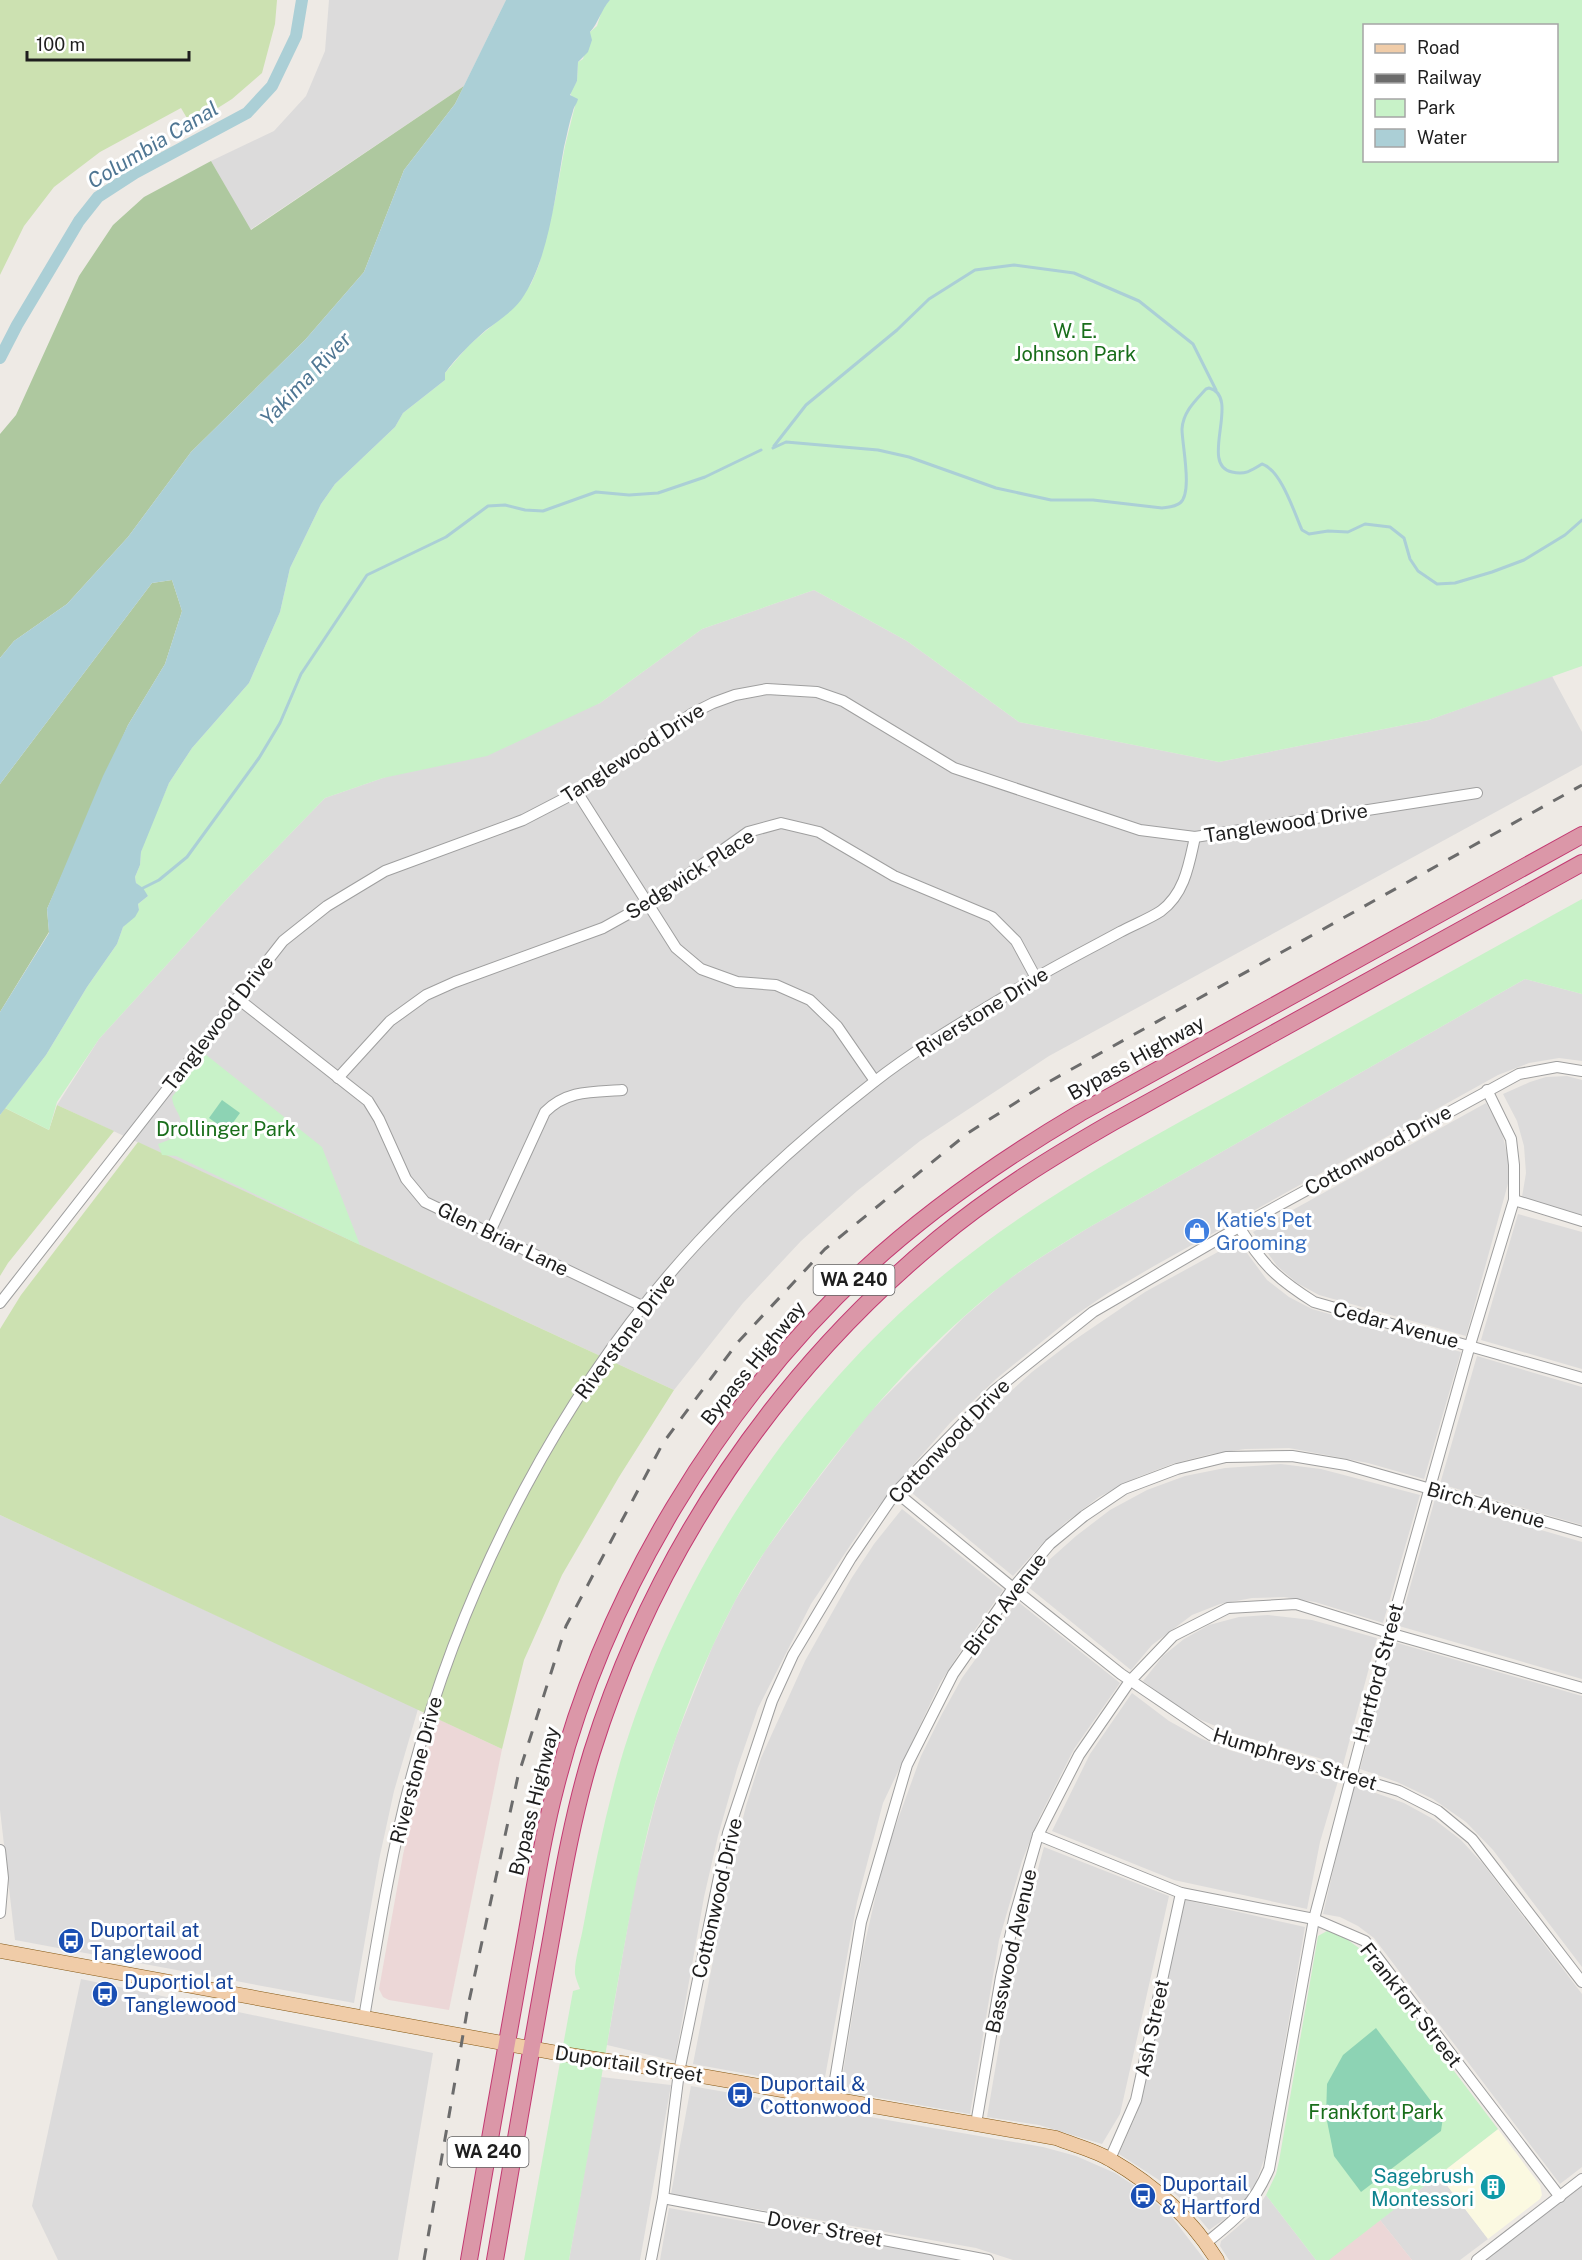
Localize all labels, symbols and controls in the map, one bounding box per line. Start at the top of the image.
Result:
scale bar [27,24,189,62]
legend [1363,24,1558,162]
text: 100 m [36,34,85,55]
text: Road [1417,37,1460,58]
text: Railway [1417,67,1482,88]
water label: Columbia Canal [83,96,223,193]
text: Park [1417,97,1455,118]
text: Water [1417,127,1467,148]
park label: W. E. Johnson Park [1014,319,1136,366]
water label: Yakima River [255,326,357,431]
street label: Tanglewood Drive [557,698,709,808]
street label: Tanglewood Drive [1203,798,1369,848]
street label: Sedgwick Place [621,824,759,924]
street label: Tanglewood Drive [158,951,278,1095]
street label: Riverstone Drive [911,962,1053,1062]
street label: Bypass Highway [1064,1010,1209,1105]
street label: Cottonwood Drive [1300,1100,1456,1200]
park label: Drollinger Park [156,1117,296,1141]
street label: Glen Briar Lane [433,1197,573,1281]
place label: Katie's Pet Grooming [1216,1208,1312,1255]
shop icon: Katie's Pet Grooming [1182,1216,1212,1246]
road number: WA 240 [814,1265,894,1295]
street label: Riverstone Drive [570,1268,680,1404]
street label: Bypass Highway [696,1296,810,1430]
street label: Cedar Avenue [1330,1297,1462,1353]
street label: Cottonwood Drive [883,1374,1015,1508]
street label: Birch Avenue [1424,1477,1548,1533]
street label: Birch Avenue [959,1548,1051,1660]
street label: Hartford Street [1348,1601,1408,1745]
street label: Riverstone Drive [385,1694,447,1846]
street label: Humphreys Street [1210,1723,1380,1795]
street label: Bypass Highway [504,1724,564,1878]
street label: Cottonwood Drive [687,1815,747,1981]
street label: Basswood Avenue [980,1866,1042,2036]
place label: Duportail at Tanglewood [90,1918,202,1965]
bus stop icon: Duportail at Tanglewood [56,1926,86,1956]
street label: Frankfort Street [1355,1938,1467,2072]
place label: Duportiol at Tanglewood [124,1970,236,2017]
street label: Ash Street [1130,1977,1174,2079]
bus stop icon: Duportiol at Tanglewood [90,1979,120,2009]
street label: Duportail Street [553,2040,705,2088]
place label: Duportail & Cottonwood [760,2072,871,2119]
bus stop icon: Duportail & Cottonwood [725,2080,755,2110]
park label: Frankfort Park [1308,2100,1444,2124]
road number: WA 240 [448,2137,528,2167]
place label: Sagebrush Montessori [1371,2164,1474,2211]
place label: Duportail & Hartford [1162,2172,1261,2219]
building icon: Sagebrush Montessori [1478,2172,1508,2202]
bus stop icon: Duportail & Hartford [1128,2181,1158,2211]
street label: Dover Street [765,2206,885,2252]

